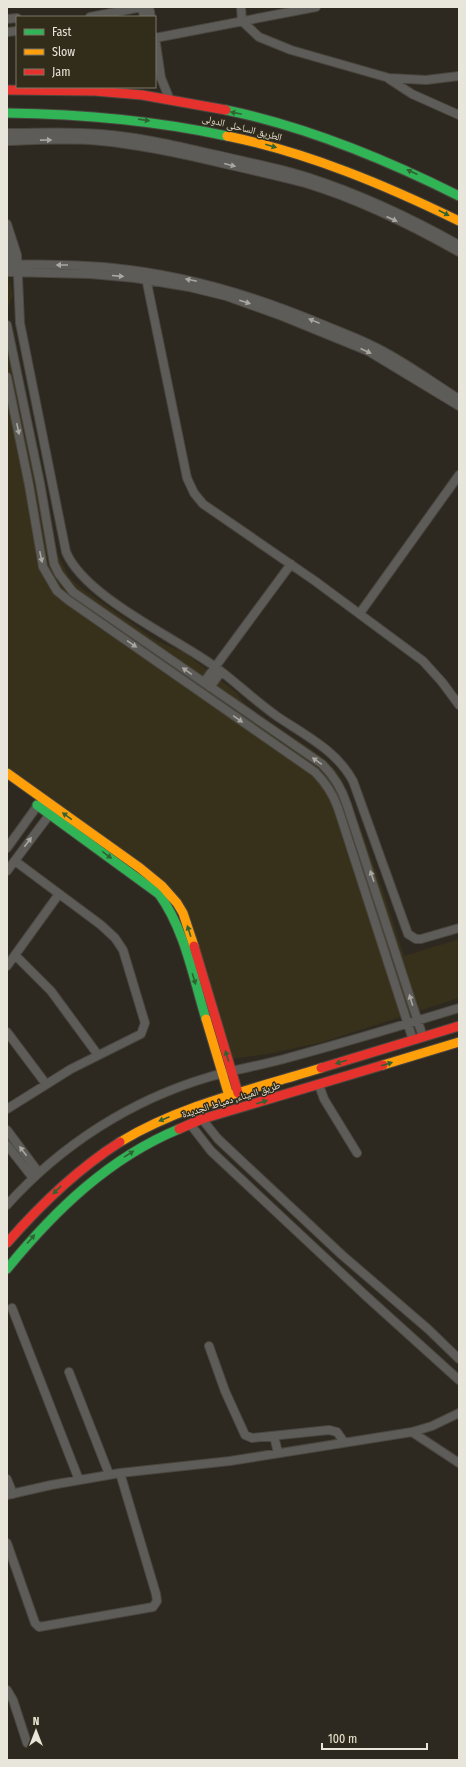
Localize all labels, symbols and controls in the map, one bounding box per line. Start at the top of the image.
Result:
legend [16,16,156,88]
text: Fast [52,25,71,39]
text: Slow [52,45,75,59]
text: Jam [52,65,70,79]
one-way arrow [230,110,242,116]
street label: الطريق الساحلى الدولى [201,112,283,144]
one-way arrow [138,117,150,123]
one-way arrow [40,137,53,143]
one-way arrow [265,143,277,149]
one-way arrow [223,162,236,168]
one-way arrow [406,169,417,175]
one-way arrow [438,210,450,216]
one-way arrow [387,216,398,222]
one-way arrow [55,262,68,268]
one-way arrow [112,273,124,279]
one-way arrow [185,277,197,283]
one-way arrow [240,300,252,306]
one-way arrow [308,318,320,324]
one-way arrow [360,347,372,354]
one-way arrow [15,423,21,435]
one-way arrow [38,551,44,563]
one-way arrow [126,640,137,648]
one-way arrow [182,667,192,675]
one-way arrow [233,715,244,723]
one-way arrow [311,757,322,765]
one-way arrow [62,812,72,820]
one-way arrow [24,837,33,848]
one-way arrow [101,851,112,859]
one-way arrow [368,869,374,881]
one-way arrow [186,925,192,937]
one-way arrow [191,973,197,985]
one-way arrow [408,994,414,1006]
one-way arrow [224,1049,230,1061]
one-way arrow [335,1059,347,1065]
one-way arrow [381,1061,393,1067]
street label: طريق الميناء, دمياط الجديدة [180,1079,282,1121]
one-way arrow [257,1099,269,1105]
one-way arrow [159,1116,170,1122]
one-way arrow [19,1146,27,1157]
one-way arrow [124,1150,134,1158]
one-way arrow [52,1185,62,1195]
one-way arrow [27,1234,36,1244]
north arrow [16,1711,56,1751]
text: N [33,1715,39,1728]
scale bar [322,1725,427,1751]
text: 100 m [328,1732,357,1746]

